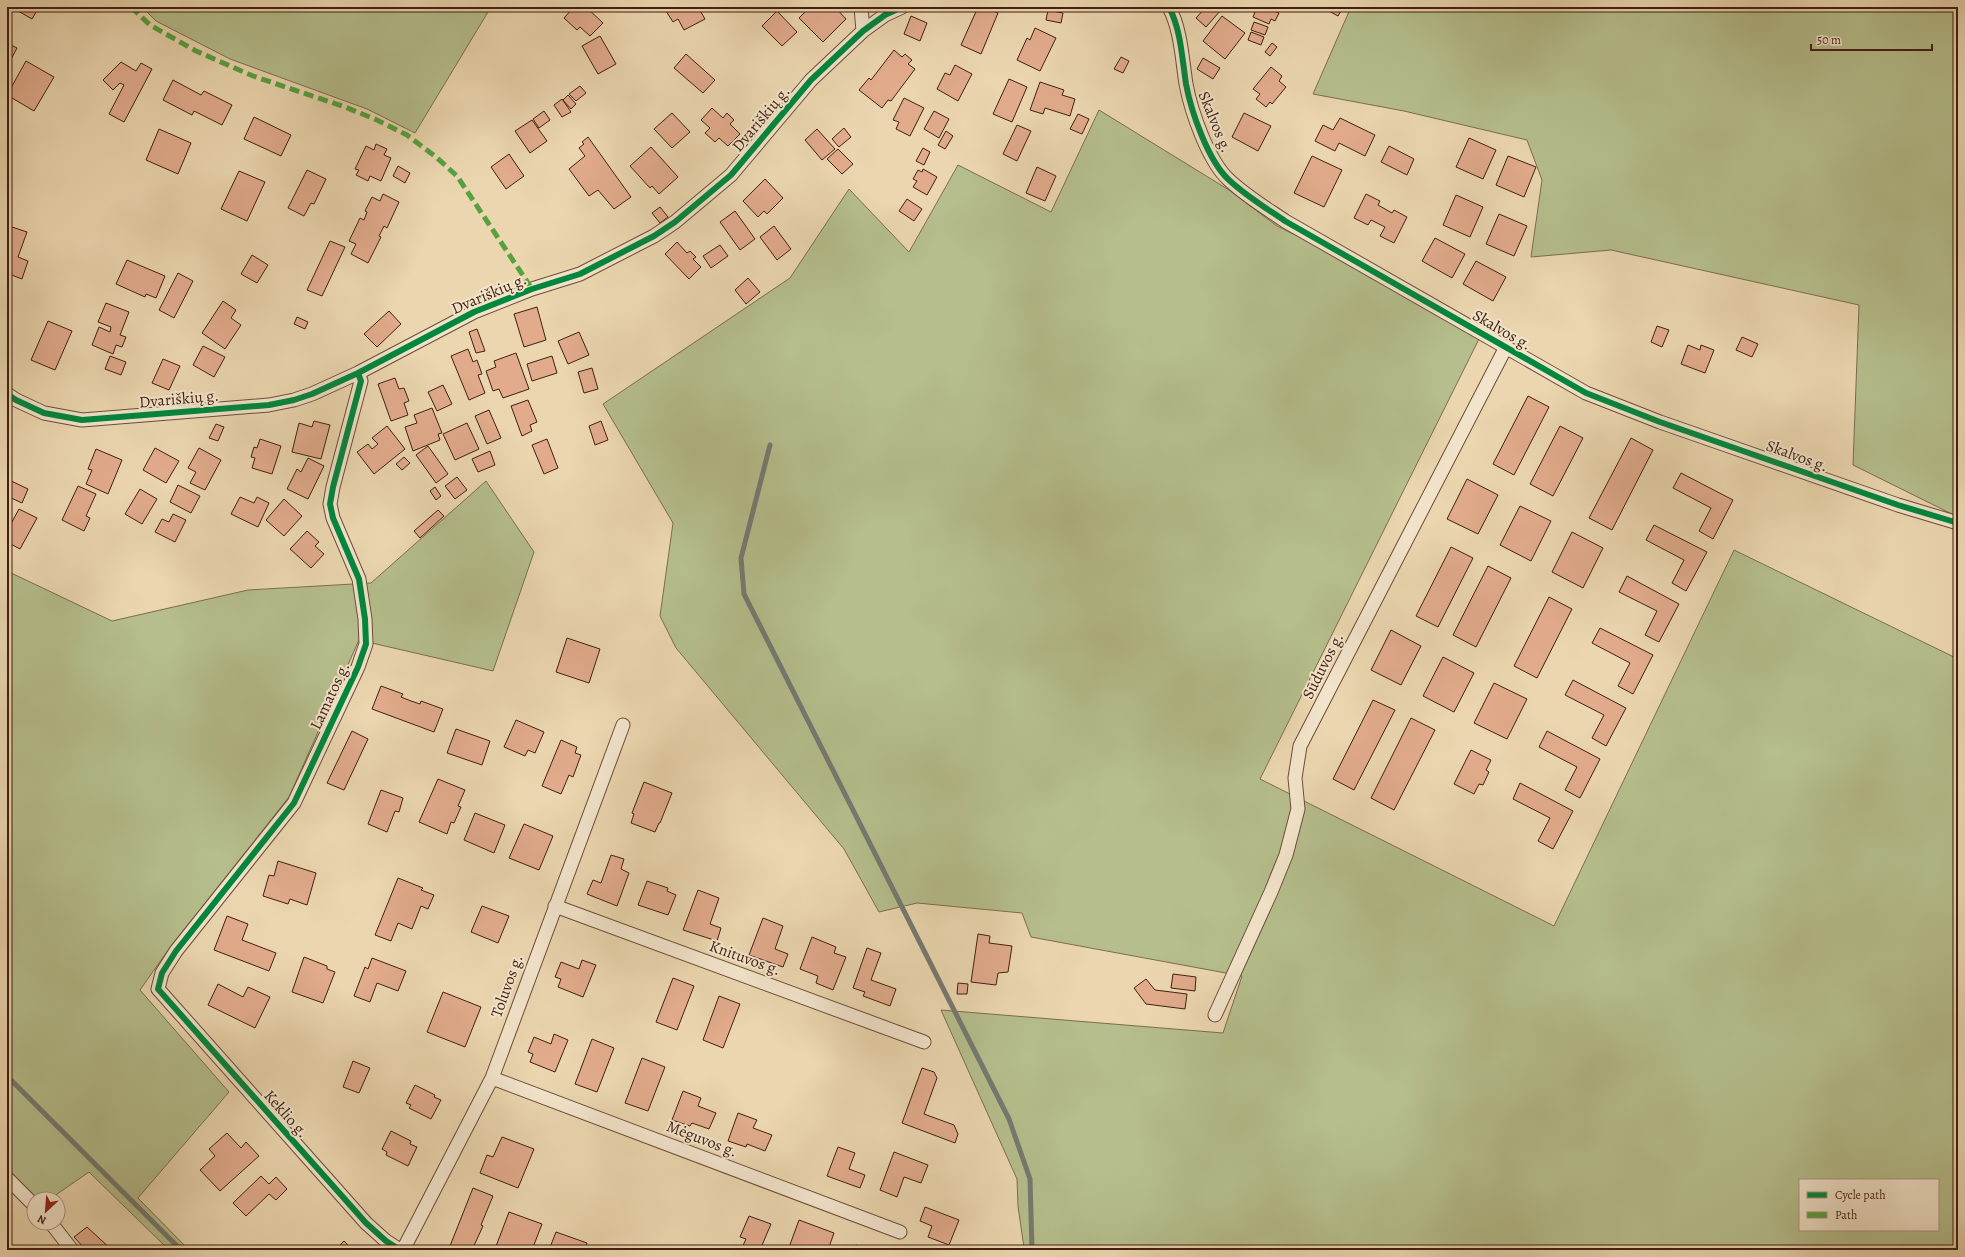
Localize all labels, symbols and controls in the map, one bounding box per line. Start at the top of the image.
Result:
scale bar [1811,26,1932,52]
text: 50 m [1817,32,1841,48]
street label: Dvariškių g. [727,81,795,157]
street label: Skalvos g. [1193,88,1237,156]
street label: Dvariškių g. [448,268,530,320]
street label: Skalvos g. [1469,304,1535,356]
street label: Dvariškių g. [138,385,220,413]
street label: Skalvos g. [1763,435,1831,477]
street label: Sūduvos g. [1297,629,1349,703]
street label: Lamatos g. [305,659,355,733]
street label: Knituvos g. [706,935,784,981]
street label: Toluvos g. [485,951,529,1021]
street label: Keklio g. [259,1085,313,1143]
street label: Mėguvos g. [663,1115,741,1163]
legend [1799,1179,1939,1231]
text: Cycle path [1835,1187,1886,1203]
north arrow [26,1191,66,1231]
text: Path [1835,1207,1858,1223]
text: N [35,1211,49,1228]

